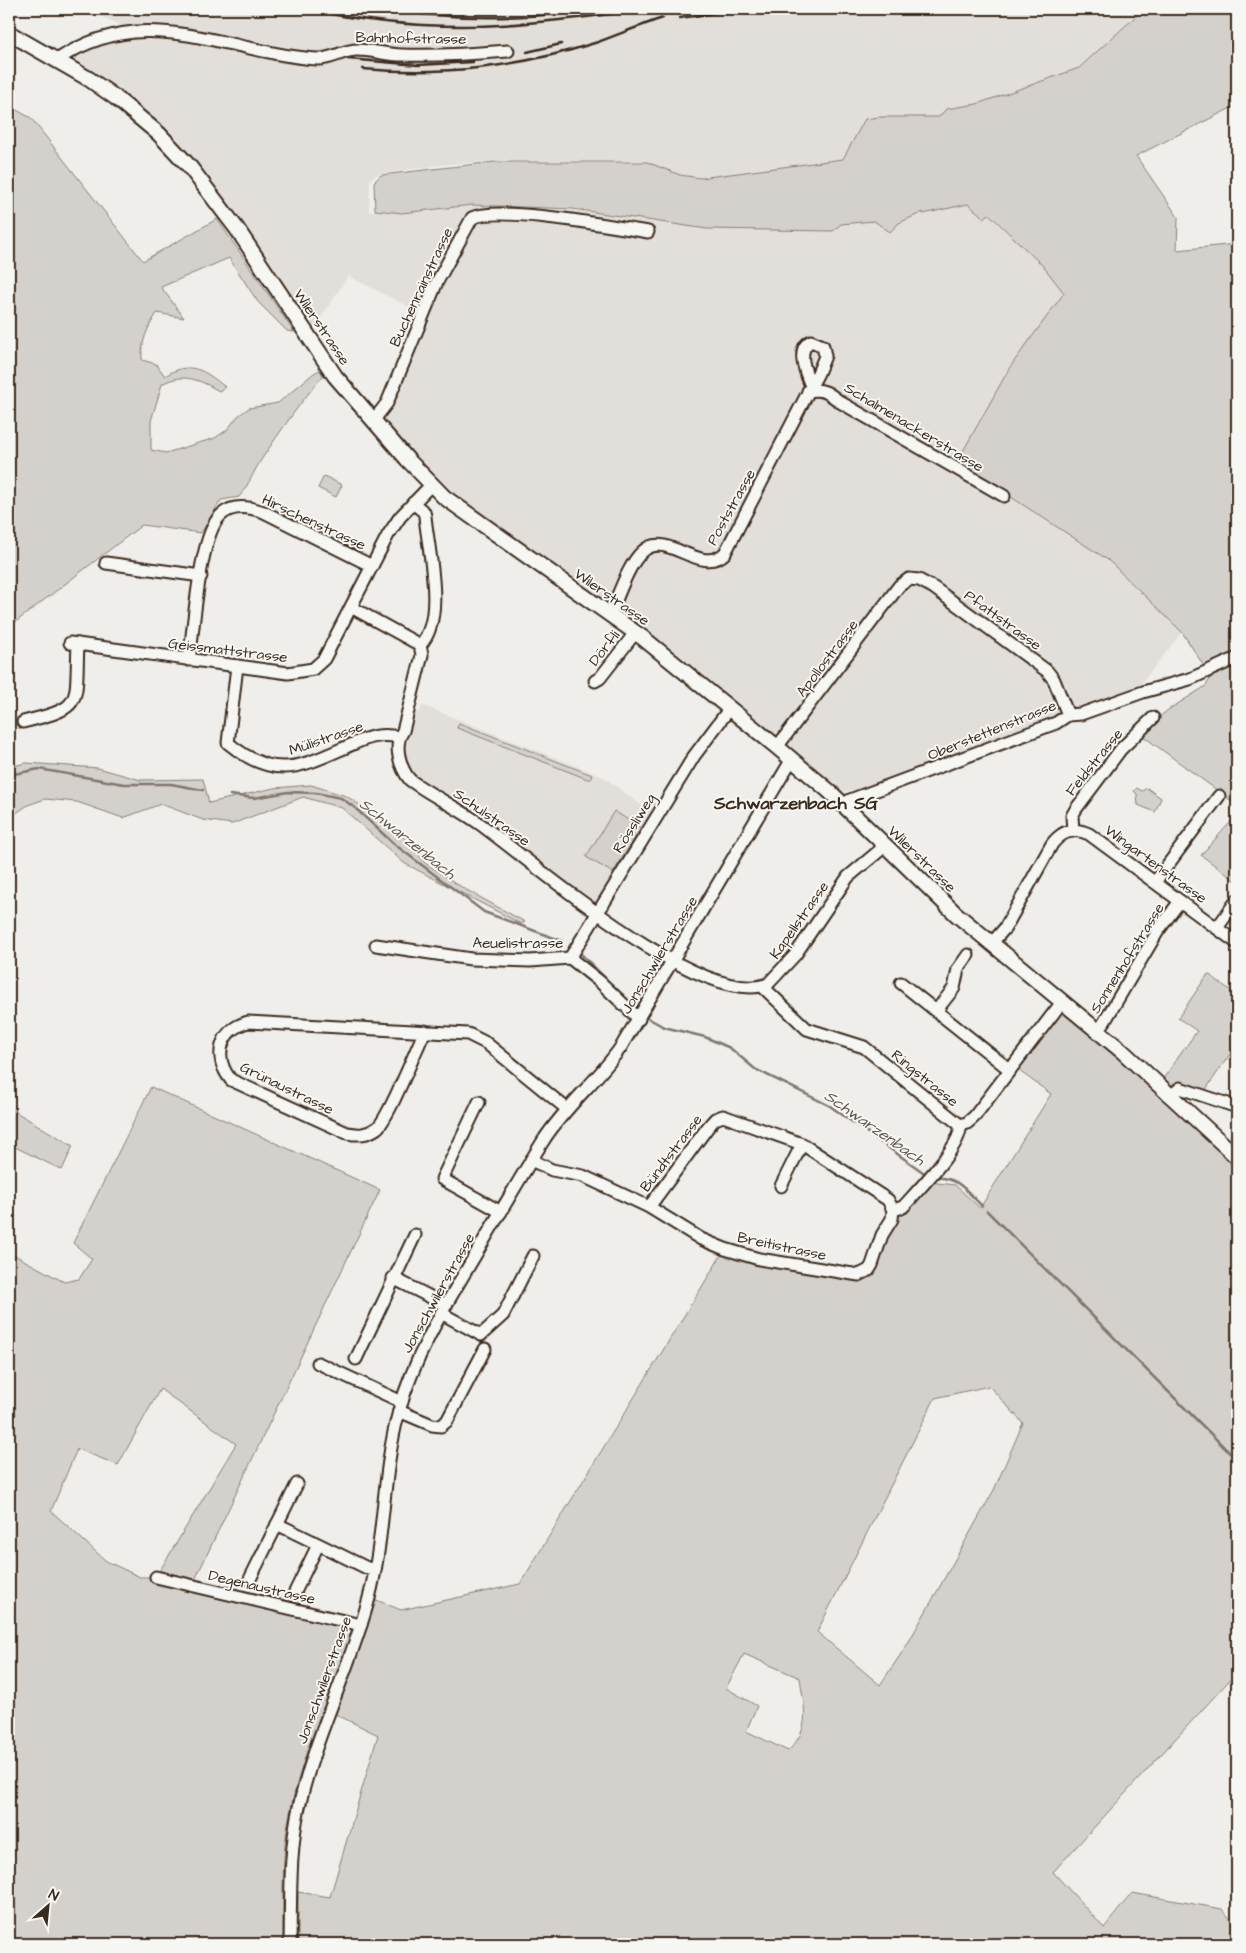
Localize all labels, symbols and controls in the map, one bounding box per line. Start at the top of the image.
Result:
street label: Bahnhofstrasse [355,27,467,50]
street label: Buchenrainstrasse [385,224,458,350]
street label: Wilerstrasse [288,285,355,370]
street label: Schalmenackerstrasse [840,377,987,477]
street label: Poststrasse [702,465,761,549]
street label: Hirschenstrasse [258,489,369,556]
street label: Wilerstrasse [570,564,654,631]
street label: Pfattstrasse [960,585,1046,656]
street label: Apollostrasse [791,615,864,701]
street label: Dörfli [584,626,625,671]
street label: Geissmattstrasse [167,633,289,668]
street label: Oberstettenstrasse [925,695,1060,766]
street label: Mülistrasse [286,716,366,761]
street label: Feldstrasse [1061,724,1128,800]
street label: Schulstrasse [449,783,534,852]
street label: Rössliweg [608,789,662,858]
district label: Schwarzenbach SG [713,791,879,816]
water label: Schwarzenbach [355,793,461,885]
street label: Wingartenstrasse [1100,820,1211,910]
street label: Wilerstrasse [883,821,961,897]
street label: Kapellstrasse [765,877,834,963]
street label: Jonschwilerstrasse [616,892,703,1018]
street label: Sonnenhofstrasse [1085,899,1170,1017]
street label: Aeuelistrasse [473,933,563,954]
street label: Ringstrasse [886,1045,963,1113]
street label: Grünaustrasse [236,1057,337,1120]
water label: Schwarzenbach [820,1085,930,1171]
street label: Bündtstrasse [635,1110,708,1196]
street label: Breitistrasse [736,1227,828,1266]
street label: Jonschwilerstrasse [397,1229,480,1357]
street label: Degenaustrasse [206,1565,317,1611]
street label: Jonschwilerstrasse [292,1614,357,1747]
north arrow [22,1880,72,1930]
text: N [45,1884,62,1906]

